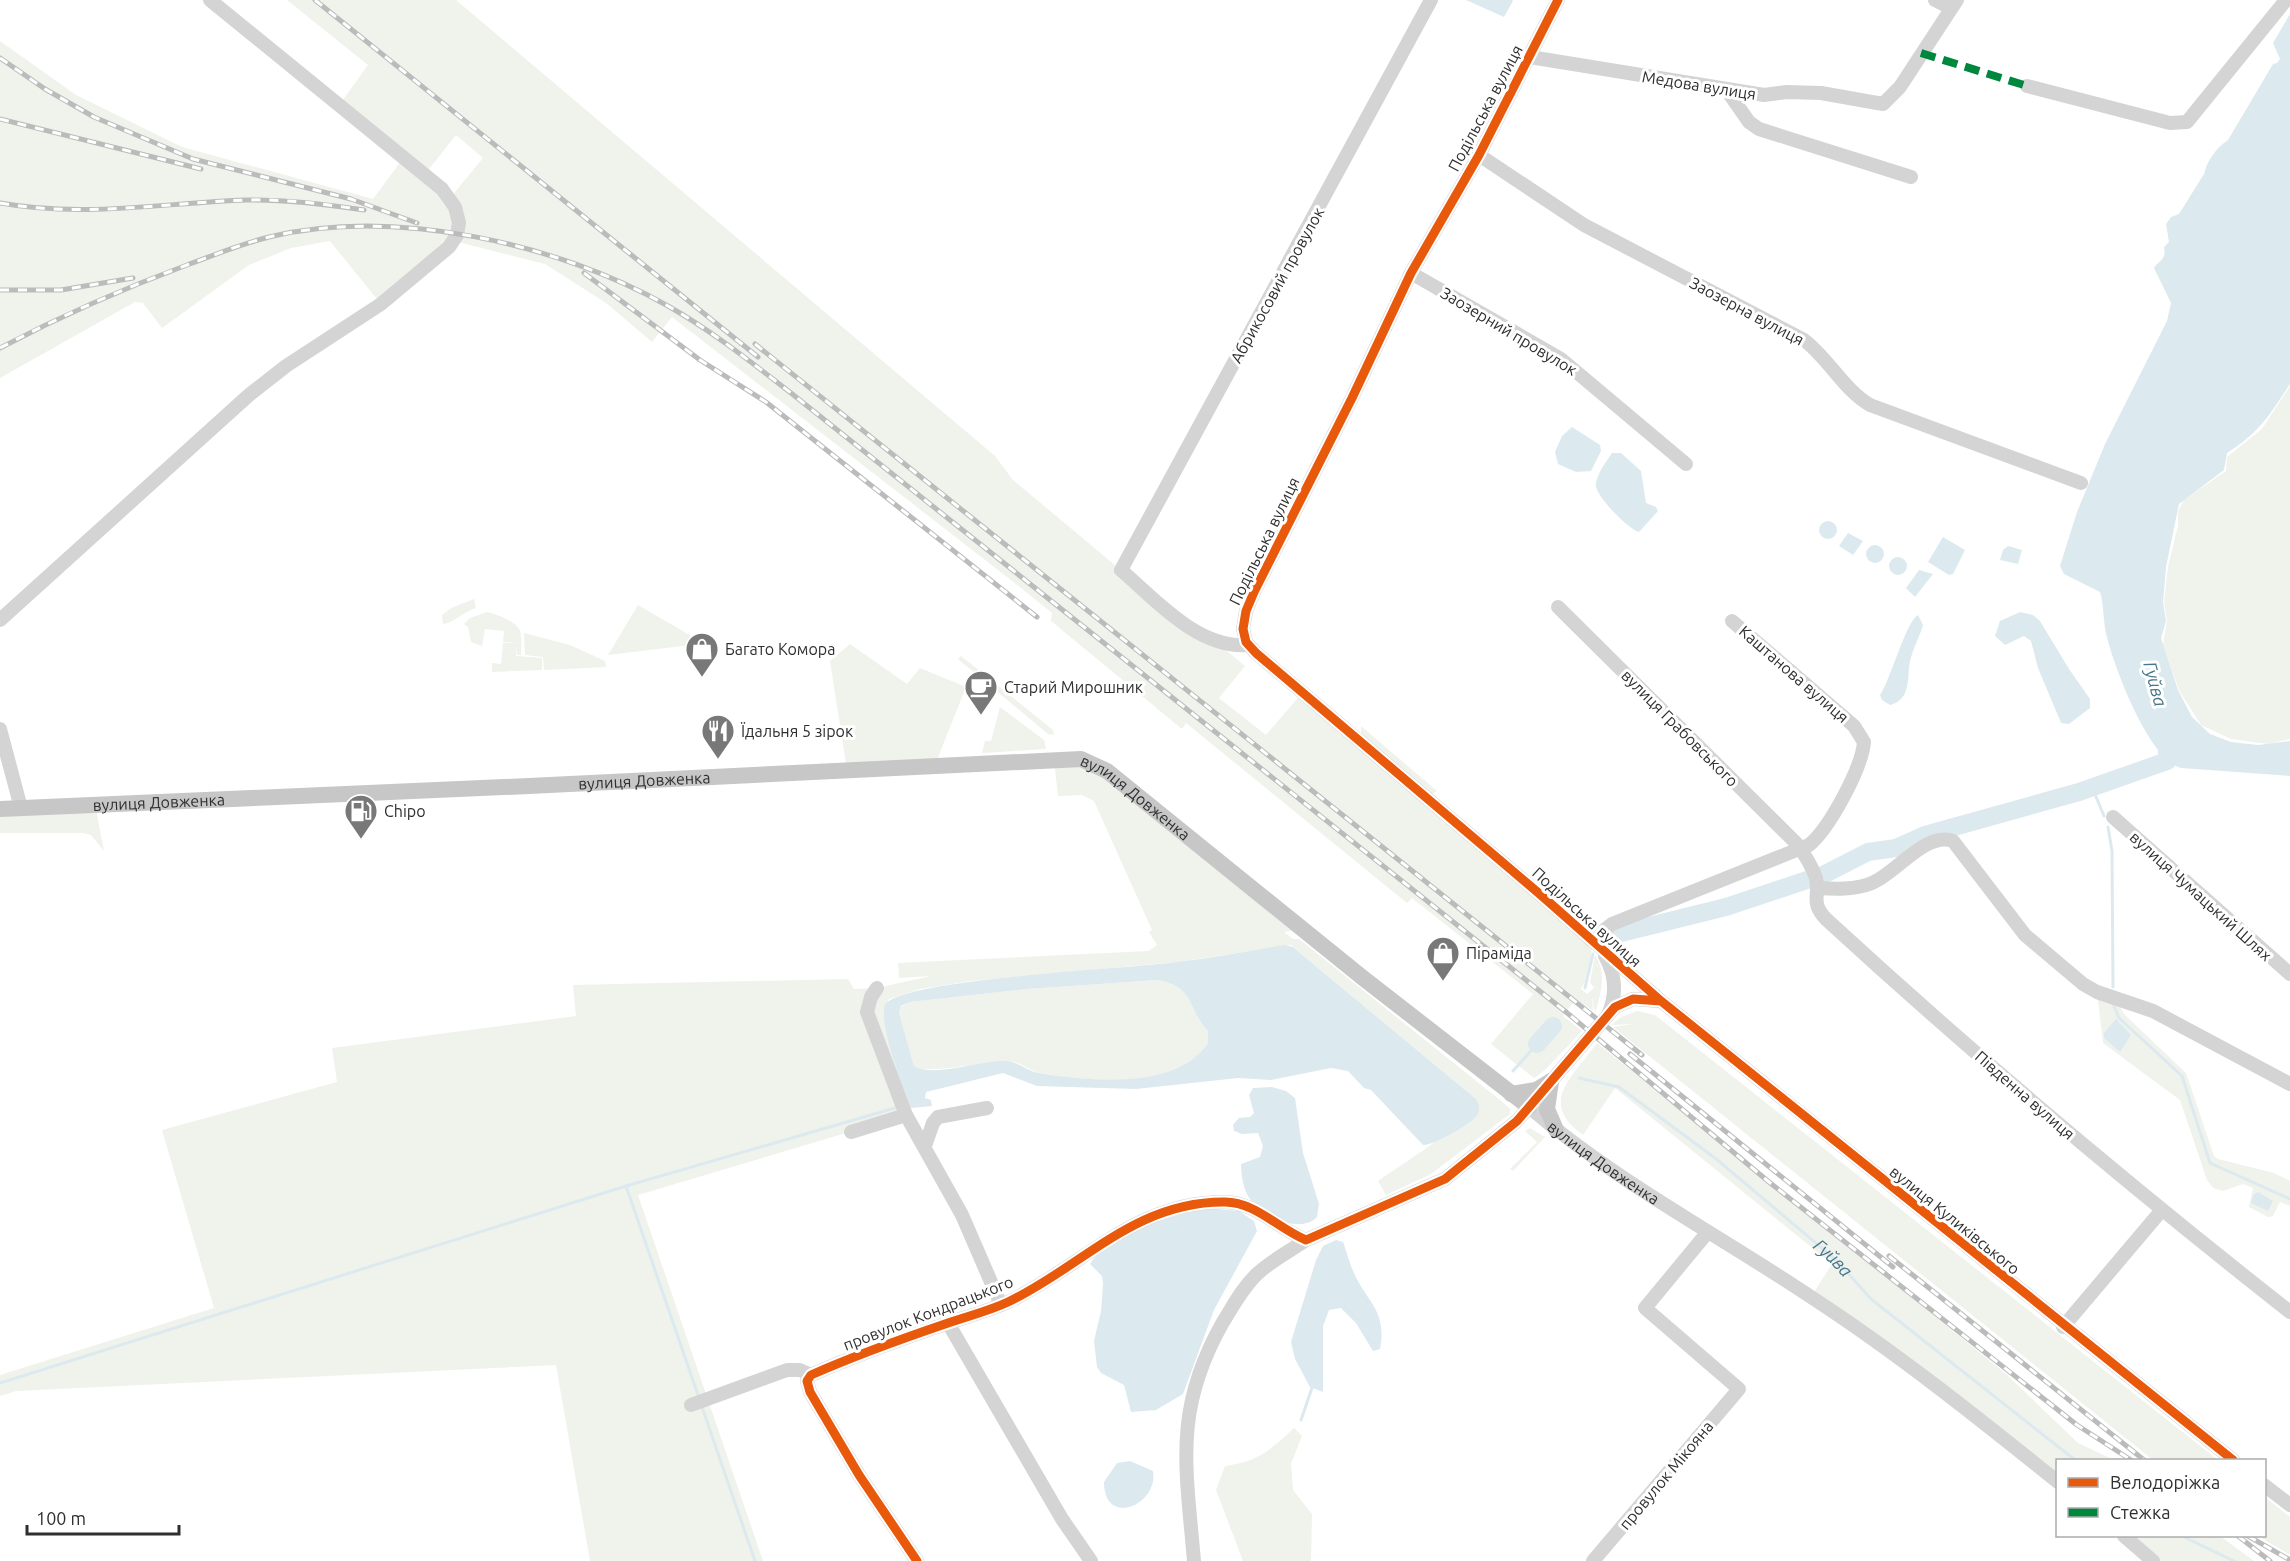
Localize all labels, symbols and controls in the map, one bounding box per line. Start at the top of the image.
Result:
street label: Подільська вулиця [1444,42,1526,174]
street label: Медова вулиця [1641,67,1757,103]
street label: Абрикосовий провулок [1227,204,1327,366]
street label: Заозерна вулиця [1687,273,1807,349]
street label: Заозерний провулок [1438,283,1580,379]
street label: Подільська вулиця [1225,474,1303,608]
street label: Каштанова вулиця [1736,622,1852,726]
shop icon: Багато Комора [684,631,720,678]
place label: Багато Комора [725,640,835,658]
water label: Гуйва [2140,659,2172,709]
street label: вулиця Грабовського [1618,666,1742,790]
cafe icon: Старий Мирошник [963,669,999,716]
place label: Старий Мирошник [1004,678,1143,696]
restaurant icon: Їдальня 5 зірок [700,713,736,760]
place label: Їдальня 5 зірок [740,722,853,740]
street label: вулиця Довженка [1078,751,1194,844]
street label: вулиця Довженка [578,768,711,793]
street label: вулиця Довженка [92,790,225,814]
fuel station icon: Chipo [343,793,379,840]
place label: Chipo [384,802,426,820]
street label: вулиця Чумацький Шлях [2127,828,2275,964]
street label: Подільська вулиця [1529,863,1645,971]
shop icon: Піраміда [1425,935,1461,982]
place label: Піраміда [1466,944,1532,962]
street label: Південна вулиця [1972,1047,2078,1143]
street label: вулиця Довженка [1544,1117,1663,1208]
street label: вулиця Куликівського [1886,1162,2024,1278]
water label: Гуйва [1810,1235,1857,1280]
street label: провулок Кондрацького [840,1272,1016,1354]
street label: провулок Мікояна [1615,1417,1717,1533]
legend [2056,1459,2266,1537]
text: Велодоріжка [2110,1472,2220,1492]
scale bar [27,1498,178,1536]
text: Стежка [2110,1502,2170,1522]
text: 100 m [36,1508,86,1528]

